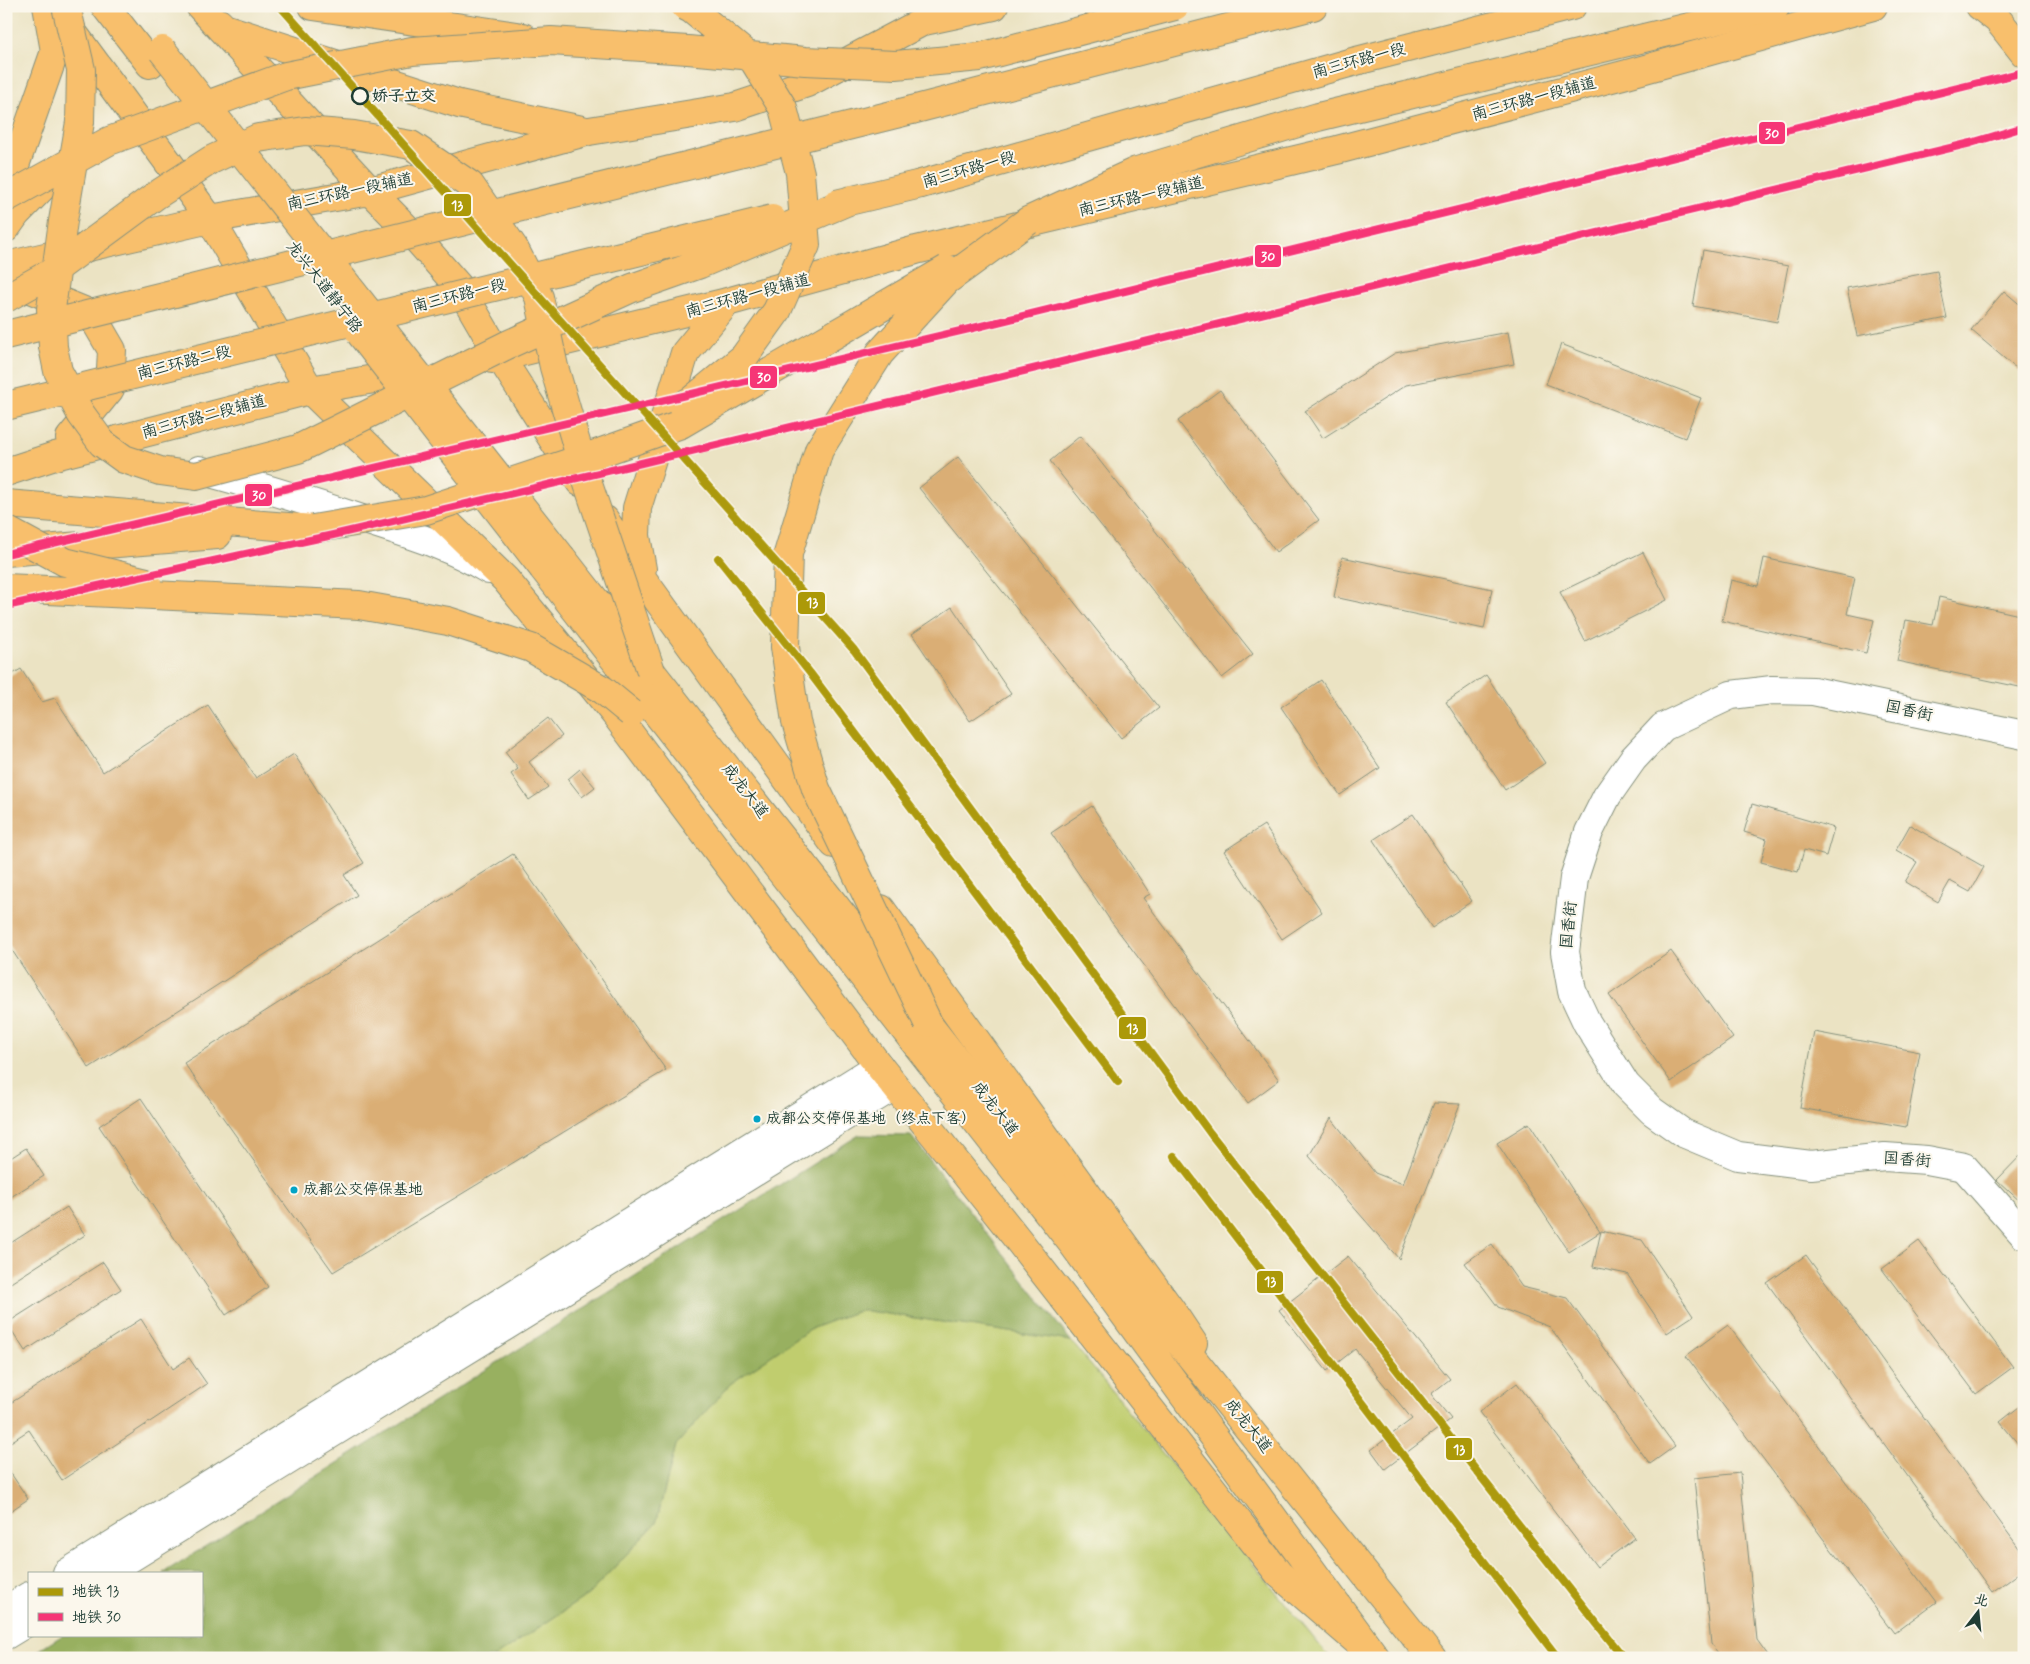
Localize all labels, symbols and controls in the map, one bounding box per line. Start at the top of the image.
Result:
street label: 南三环路一段 [1310,38,1408,84]
street label: 南三环路一段辅道 [1469,72,1599,126]
place label: 娇子立交 [372,86,436,107]
marker: 娇子立交 [351,87,369,105]
line badge: 30 [1758,121,1786,145]
text: 30 [1765,125,1779,143]
street label: 南三环路一段 [920,147,1018,193]
street label: 南三环路一段辅道 [285,168,415,216]
street label: 南三环路一段辅道 [1076,172,1206,222]
line badge: 13 [443,193,472,217]
text: 13 [451,197,463,215]
street label: 龙兴大道静宁路 [281,236,367,338]
line badge: 30 [1254,244,1282,268]
text: 30 [1261,248,1275,266]
street label: 南三环路一段辅道 [683,269,813,323]
street label: 南三环路一段 [410,274,508,318]
street label: 南三环路二段 [135,341,233,385]
line badge: 30 [749,365,778,389]
text: 30 [757,369,771,387]
street label: 南三环路二段辅道 [139,390,269,444]
line badge: 30 [244,483,273,507]
text: 30 [252,487,266,505]
line badge: 13 [797,591,826,615]
text: 13 [806,594,818,612]
street label: 国香街 [1883,696,1935,726]
street label: 成龙大道 [717,759,773,823]
street label: 国香街 [1556,900,1582,950]
line badge: 13 [1118,1016,1147,1040]
text: 13 [1126,1020,1138,1038]
street label: 成龙大道 [967,1077,1023,1141]
place label: 成都公交停保基地（终点下客） [766,1109,976,1129]
marker: 成都公交停保基地（终点下客） [752,1114,762,1124]
street label: 国香街 [1882,1148,1932,1172]
place label: 成都公交停保基地 [303,1180,423,1200]
marker: 成都公交停保基地 [289,1185,299,1195]
line badge: 13 [1256,1270,1284,1294]
text: 13 [1264,1273,1276,1291]
street label: 成龙大道 [1220,1395,1276,1457]
line badge: 13 [1445,1437,1473,1461]
text: 13 [1453,1441,1465,1459]
legend [28,1572,202,1636]
text: 地铁 13 [72,1582,119,1602]
north arrow [1952,1586,2002,1636]
text: 北 [1972,1590,1991,1611]
text: 地铁 30 [72,1608,121,1628]

